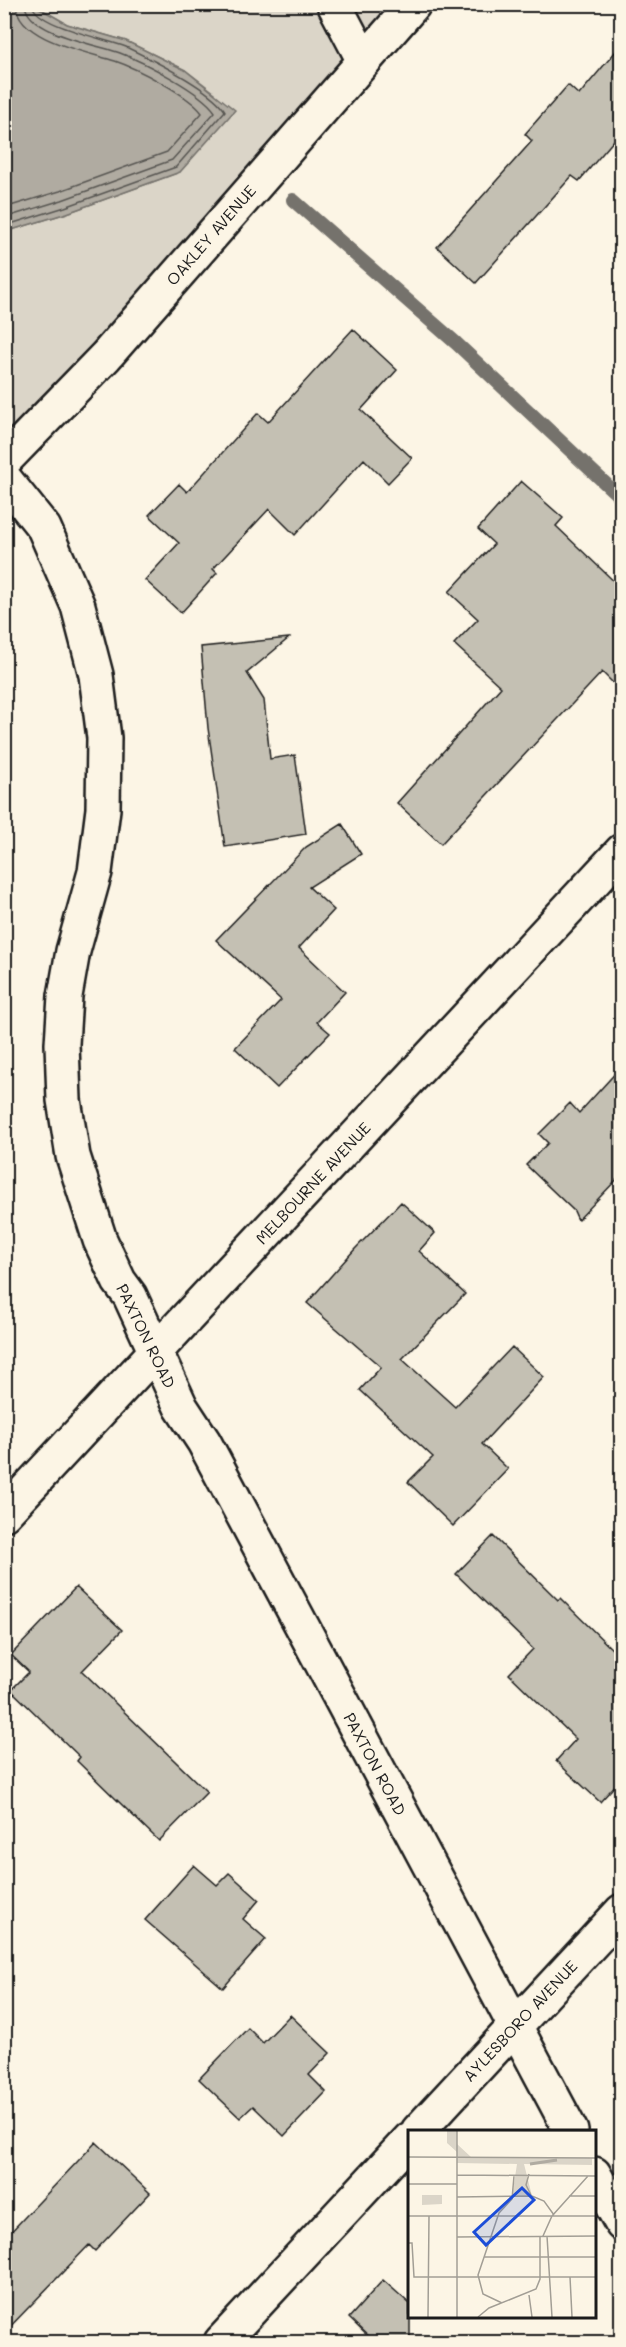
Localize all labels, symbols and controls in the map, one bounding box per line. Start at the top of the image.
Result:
street label: OAKLEY AVENUE [161,180,260,289]
street label: MELBOURNE AVENUE [250,1117,375,1248]
street label: PAXTON ROAD [112,1280,181,1391]
street label: PAXTON ROAD [339,1709,411,1819]
street label: AYLESBORO AVENUE [458,1956,581,2086]
inset map [408,2130,596,2317]

